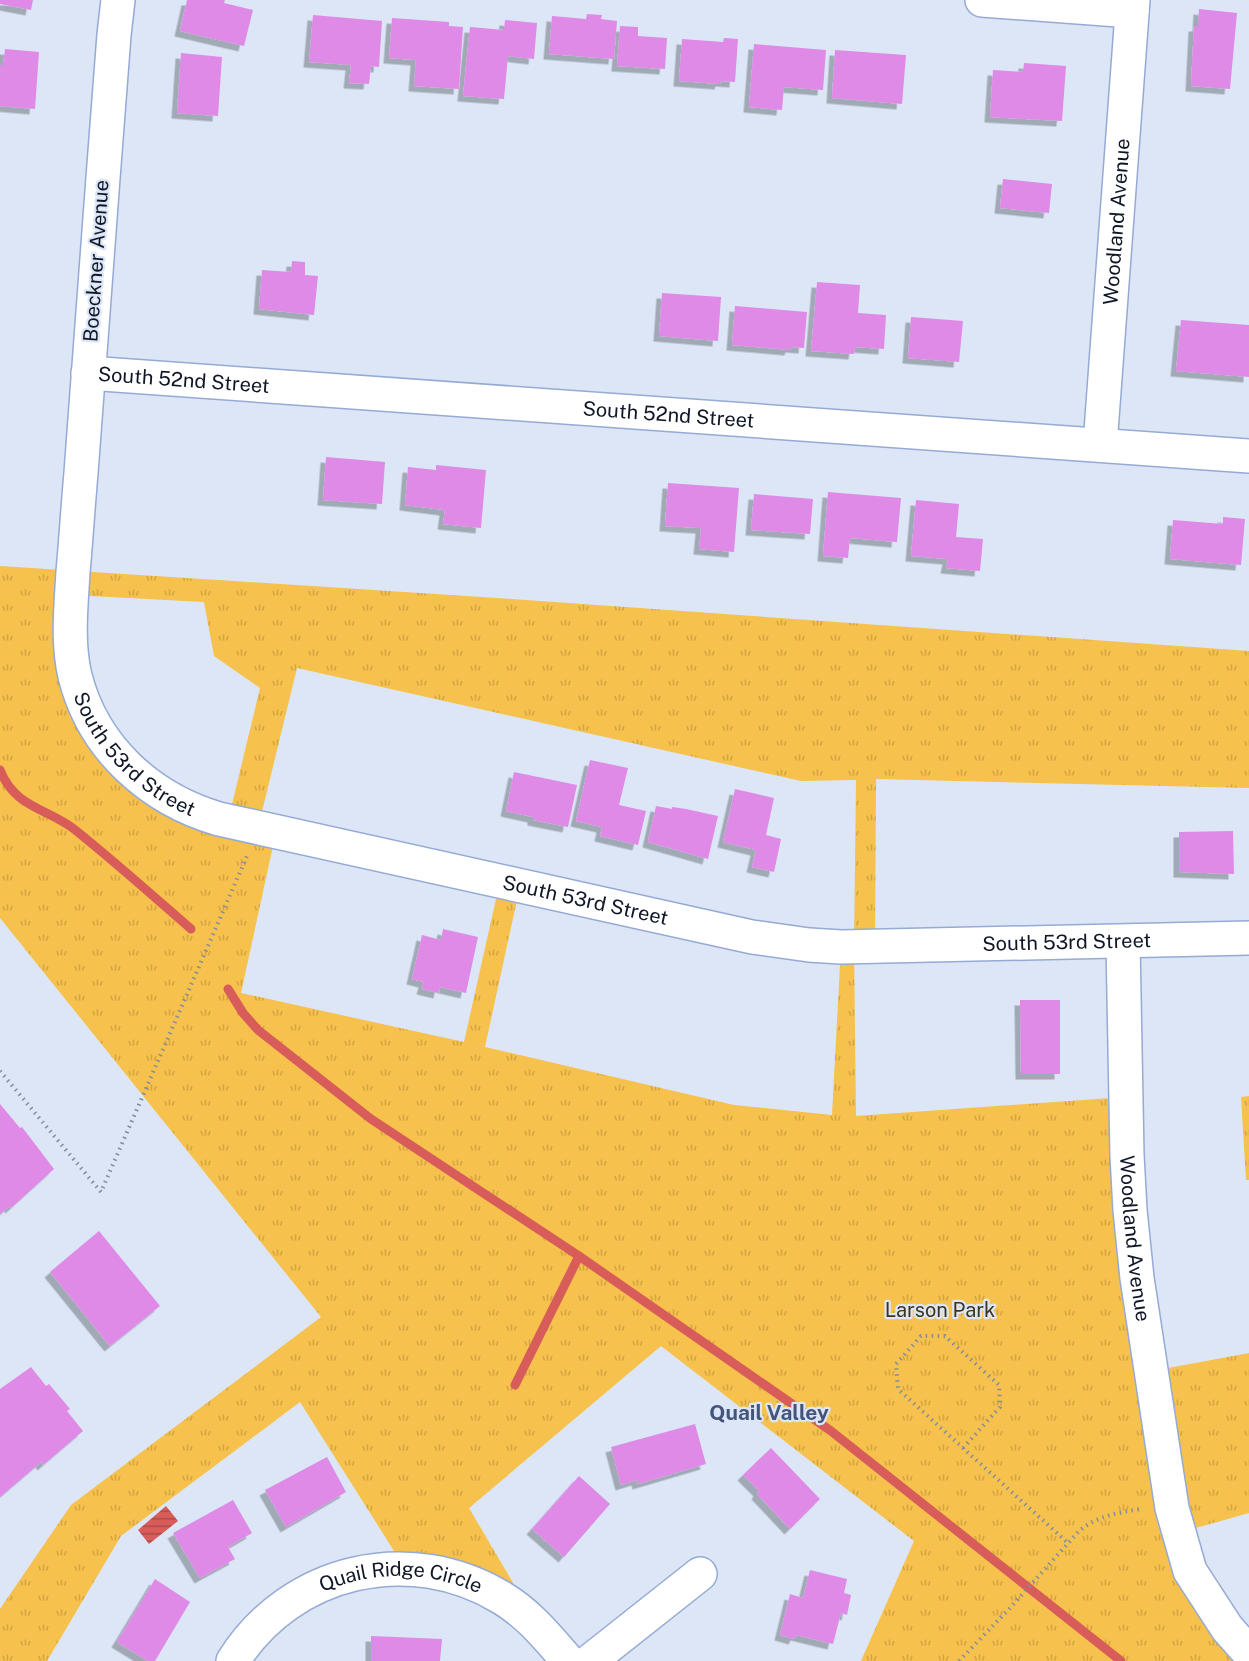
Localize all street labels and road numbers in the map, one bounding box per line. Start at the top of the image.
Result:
street label: Woodland Avenue [1098,137,1135,306]
street label: Boeckner Avenue [78,179,114,343]
street label: South 52nd Street [97,362,270,398]
street label: South 52nd Street [582,396,755,433]
street label: South 53rd Street [69,688,199,821]
street label: South 53rd Street [500,870,670,930]
street label: South 53rd Street [982,928,1151,956]
street label: Woodland Avenue [1115,1155,1155,1323]
street label: Quail Ridge Circle [316,1557,486,1598]

